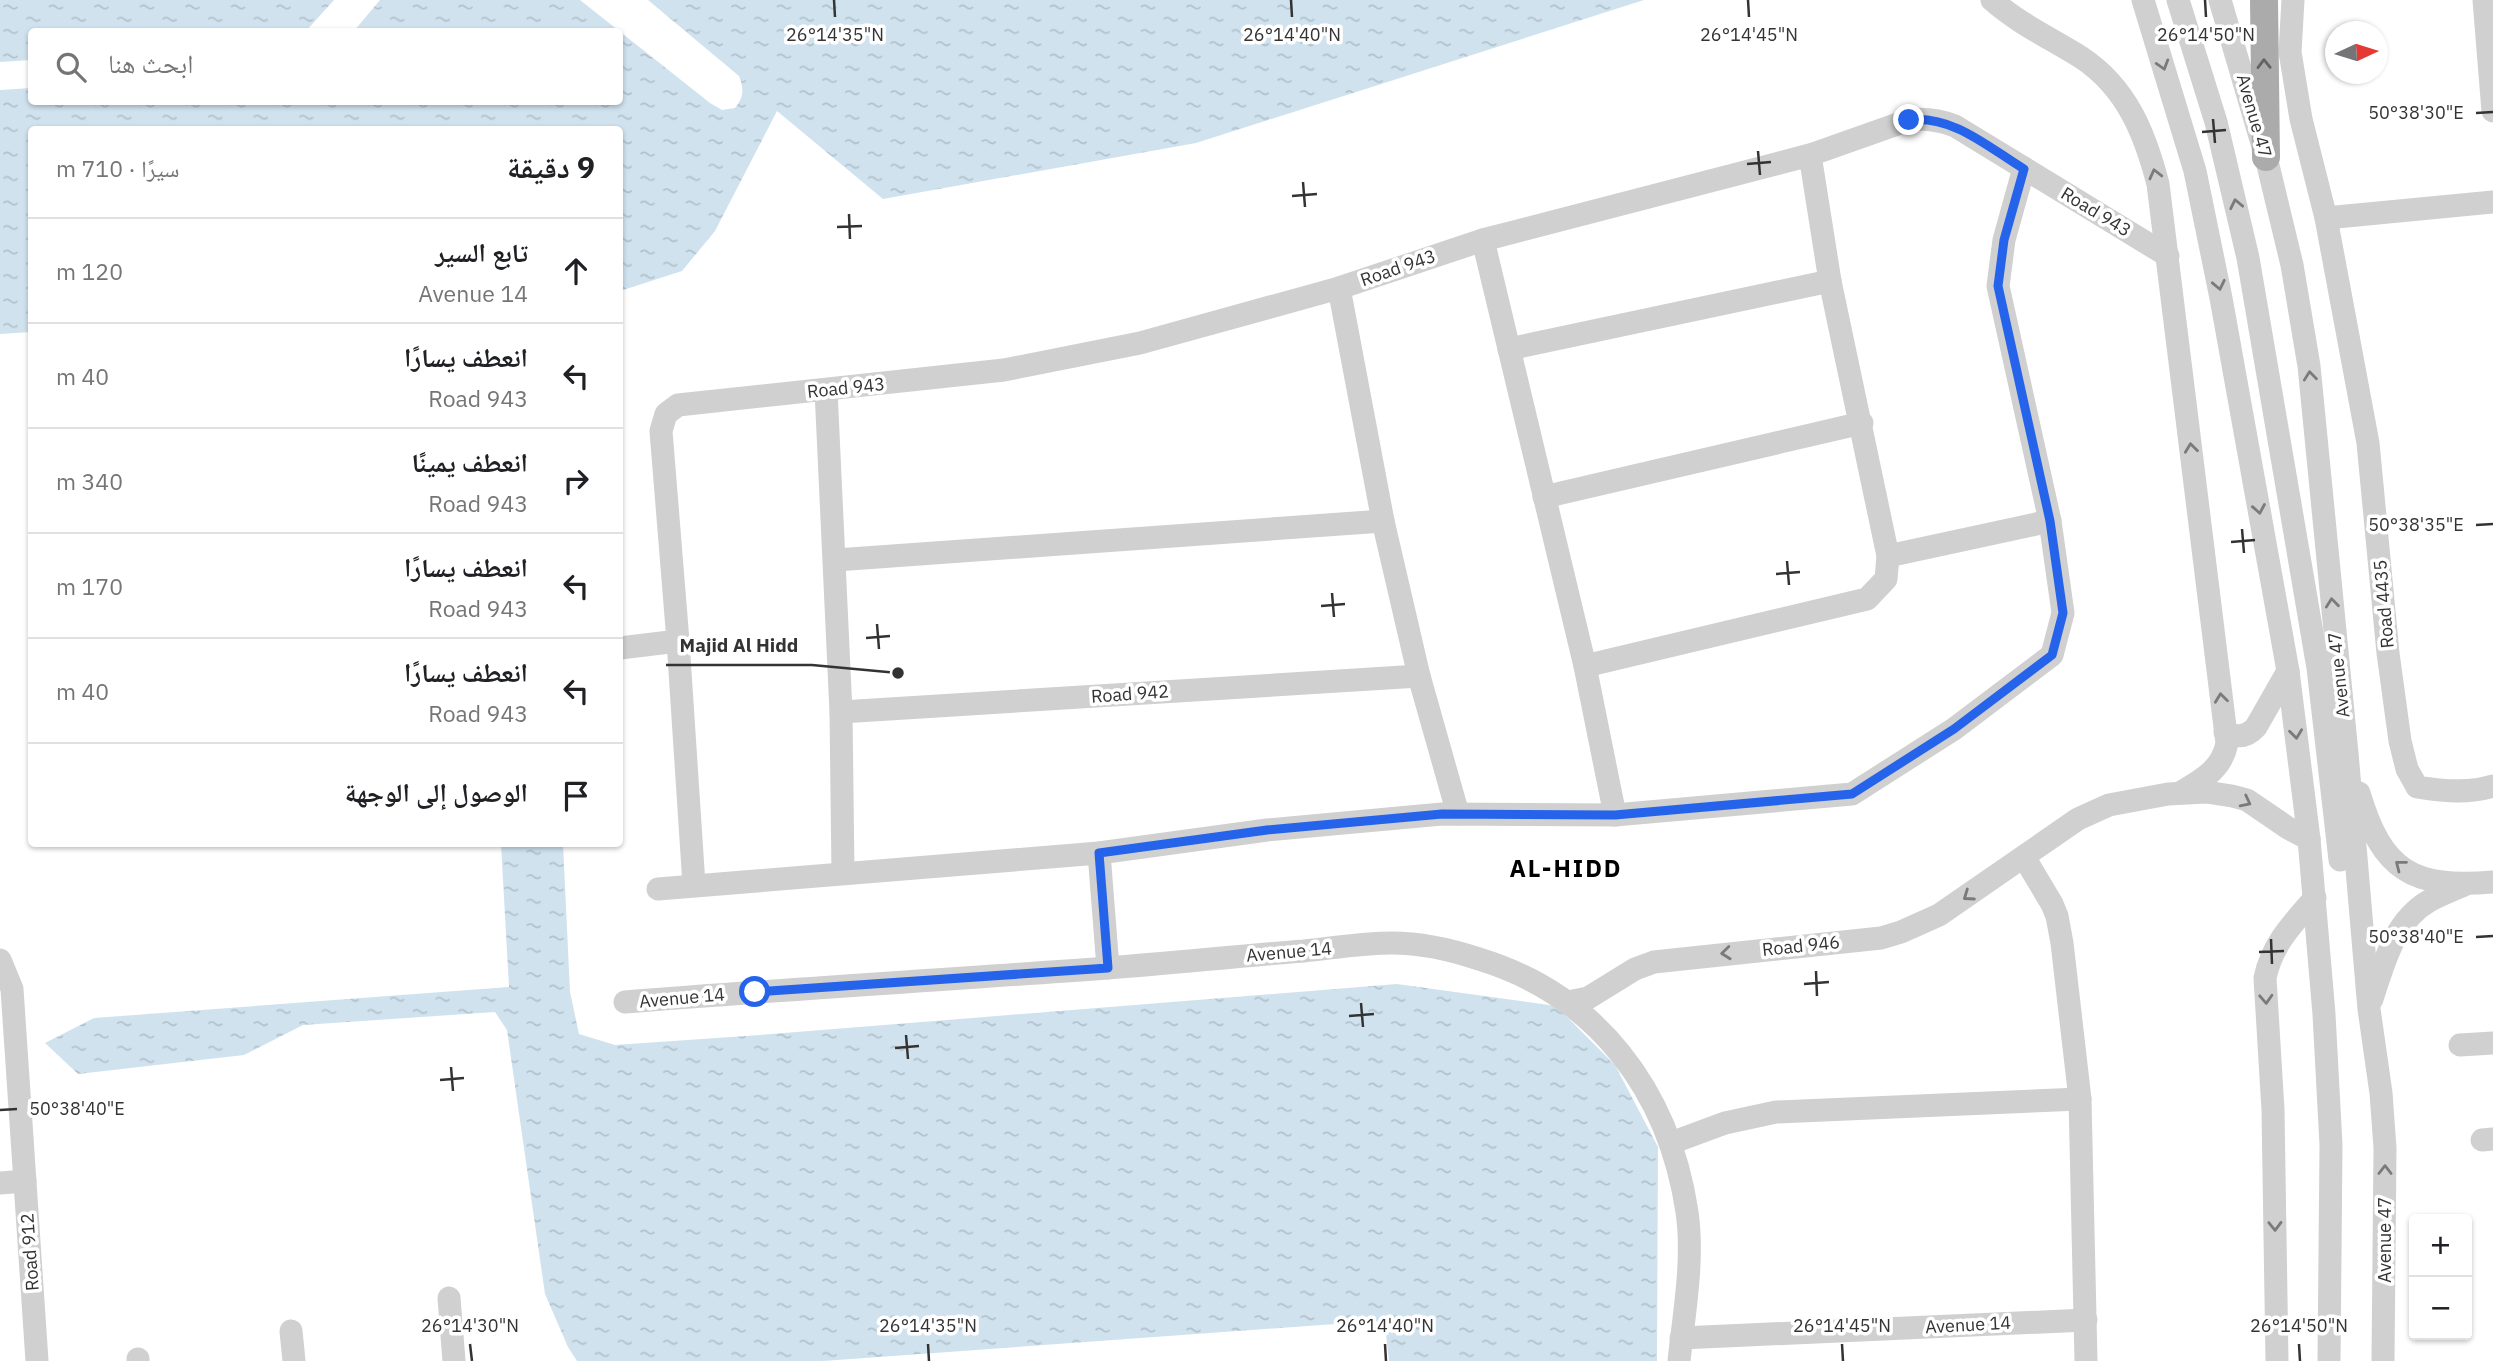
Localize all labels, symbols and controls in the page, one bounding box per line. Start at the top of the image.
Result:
north arrow [2325,21,2388,84]
text: 26°14'35"N [786,23,884,46]
text: 26°14'40"N [1243,23,1341,46]
text: 26°14'45"N [1700,23,1798,46]
text: 26°14'50"N [2157,23,2255,46]
search box [28,28,623,105]
text: ابحث هنا [108,46,193,80]
icon: search [52,48,90,86]
one-way arrow [2154,59,2169,71]
one-way arrow [2256,59,2272,69]
street label: Avenue 47 [2232,71,2277,160]
text: 50°38'30"E [2368,101,2464,124]
route end [1893,104,1924,135]
text: 9 دقيقة [507,147,595,186]
text: سيرًا · 710 m [56,153,179,183]
one-way arrow [2149,168,2163,180]
street label: Road 943 [2057,182,2136,242]
one-way arrow [2230,198,2245,210]
text: تابع السير [435,235,528,269]
street label: Road 943 [1357,244,1438,291]
icon: ahead [557,252,595,290]
text: 120 m [56,256,123,286]
text: Avenue 14 [418,278,528,308]
one-way arrow [2210,279,2225,291]
text: انعطف يسارًا [404,340,528,374]
icon: left [557,357,595,395]
text: 40 m [56,361,109,391]
one-way arrow [2303,370,2318,381]
street label: Road 943 [806,372,886,403]
text: Road 943 [428,383,528,413]
one-way arrow [2184,442,2199,454]
text: انعطف يمينًا [412,445,528,479]
icon: right [557,462,595,500]
text: 340 m [56,466,123,496]
text: Road 943 [428,488,528,518]
one-way arrow [2251,503,2266,515]
text: 50°38'35"E [2368,513,2464,536]
text: انعطف يسارًا [404,550,528,584]
street label: Road 4435 [2368,559,2399,649]
icon: left [557,567,595,605]
text: 170 m [56,571,123,601]
text: Road 943 [428,593,528,623]
one-way arrow [2325,597,2340,608]
callout: Majid Al Hidd [666,625,812,665]
street label: Avenue 47 [2323,631,2354,719]
text: Majid Al Hidd [680,633,798,657]
text: انعطف يسارًا [404,655,528,689]
icon: left [557,672,595,710]
text: 40 m [56,676,109,706]
street label: Road 942 [1090,679,1170,708]
one-way arrow [2214,693,2229,704]
text: Road 943 [428,698,528,728]
one-way arrow [2288,728,2303,740]
text: الوصول إلى الوجهة [345,775,528,809]
icon: arrive [557,777,595,815]
one-way arrow [2239,794,2251,808]
district label: AL-HIDD [1509,852,1623,884]
one-way arrow [2396,861,2408,874]
one-way arrow [1963,888,1976,900]
text: 50°38'40"E [2368,925,2464,948]
street label: Road 946 [1761,930,1841,961]
street label: Avenue 14 [1245,936,1333,967]
one-way arrow [1721,945,1732,960]
route start [739,976,770,1007]
street label: Avenue 14 [638,982,726,1013]
one-way arrow [2258,994,2273,1005]
text: 50°38'40"E [29,1097,125,1120]
one-way arrow [2377,1165,2393,1175]
street label: Avenue 47 [2373,1197,2396,1283]
street label: Road 912 [15,1212,44,1292]
map controls [2409,1214,2472,1340]
button: + [2409,1214,2472,1277]
one-way arrow [2267,1222,2283,1232]
button: − [2409,1277,2472,1340]
street label: Avenue 14 [1924,1311,2012,1338]
text: 26°14'30"N [421,1314,519,1337]
text: 26°14'35"N [879,1314,977,1337]
text: 26°14'40"N [1336,1314,1434,1337]
text: 26°14'45"N [1793,1314,1891,1337]
text: 26°14'50"N [2250,1314,2348,1337]

